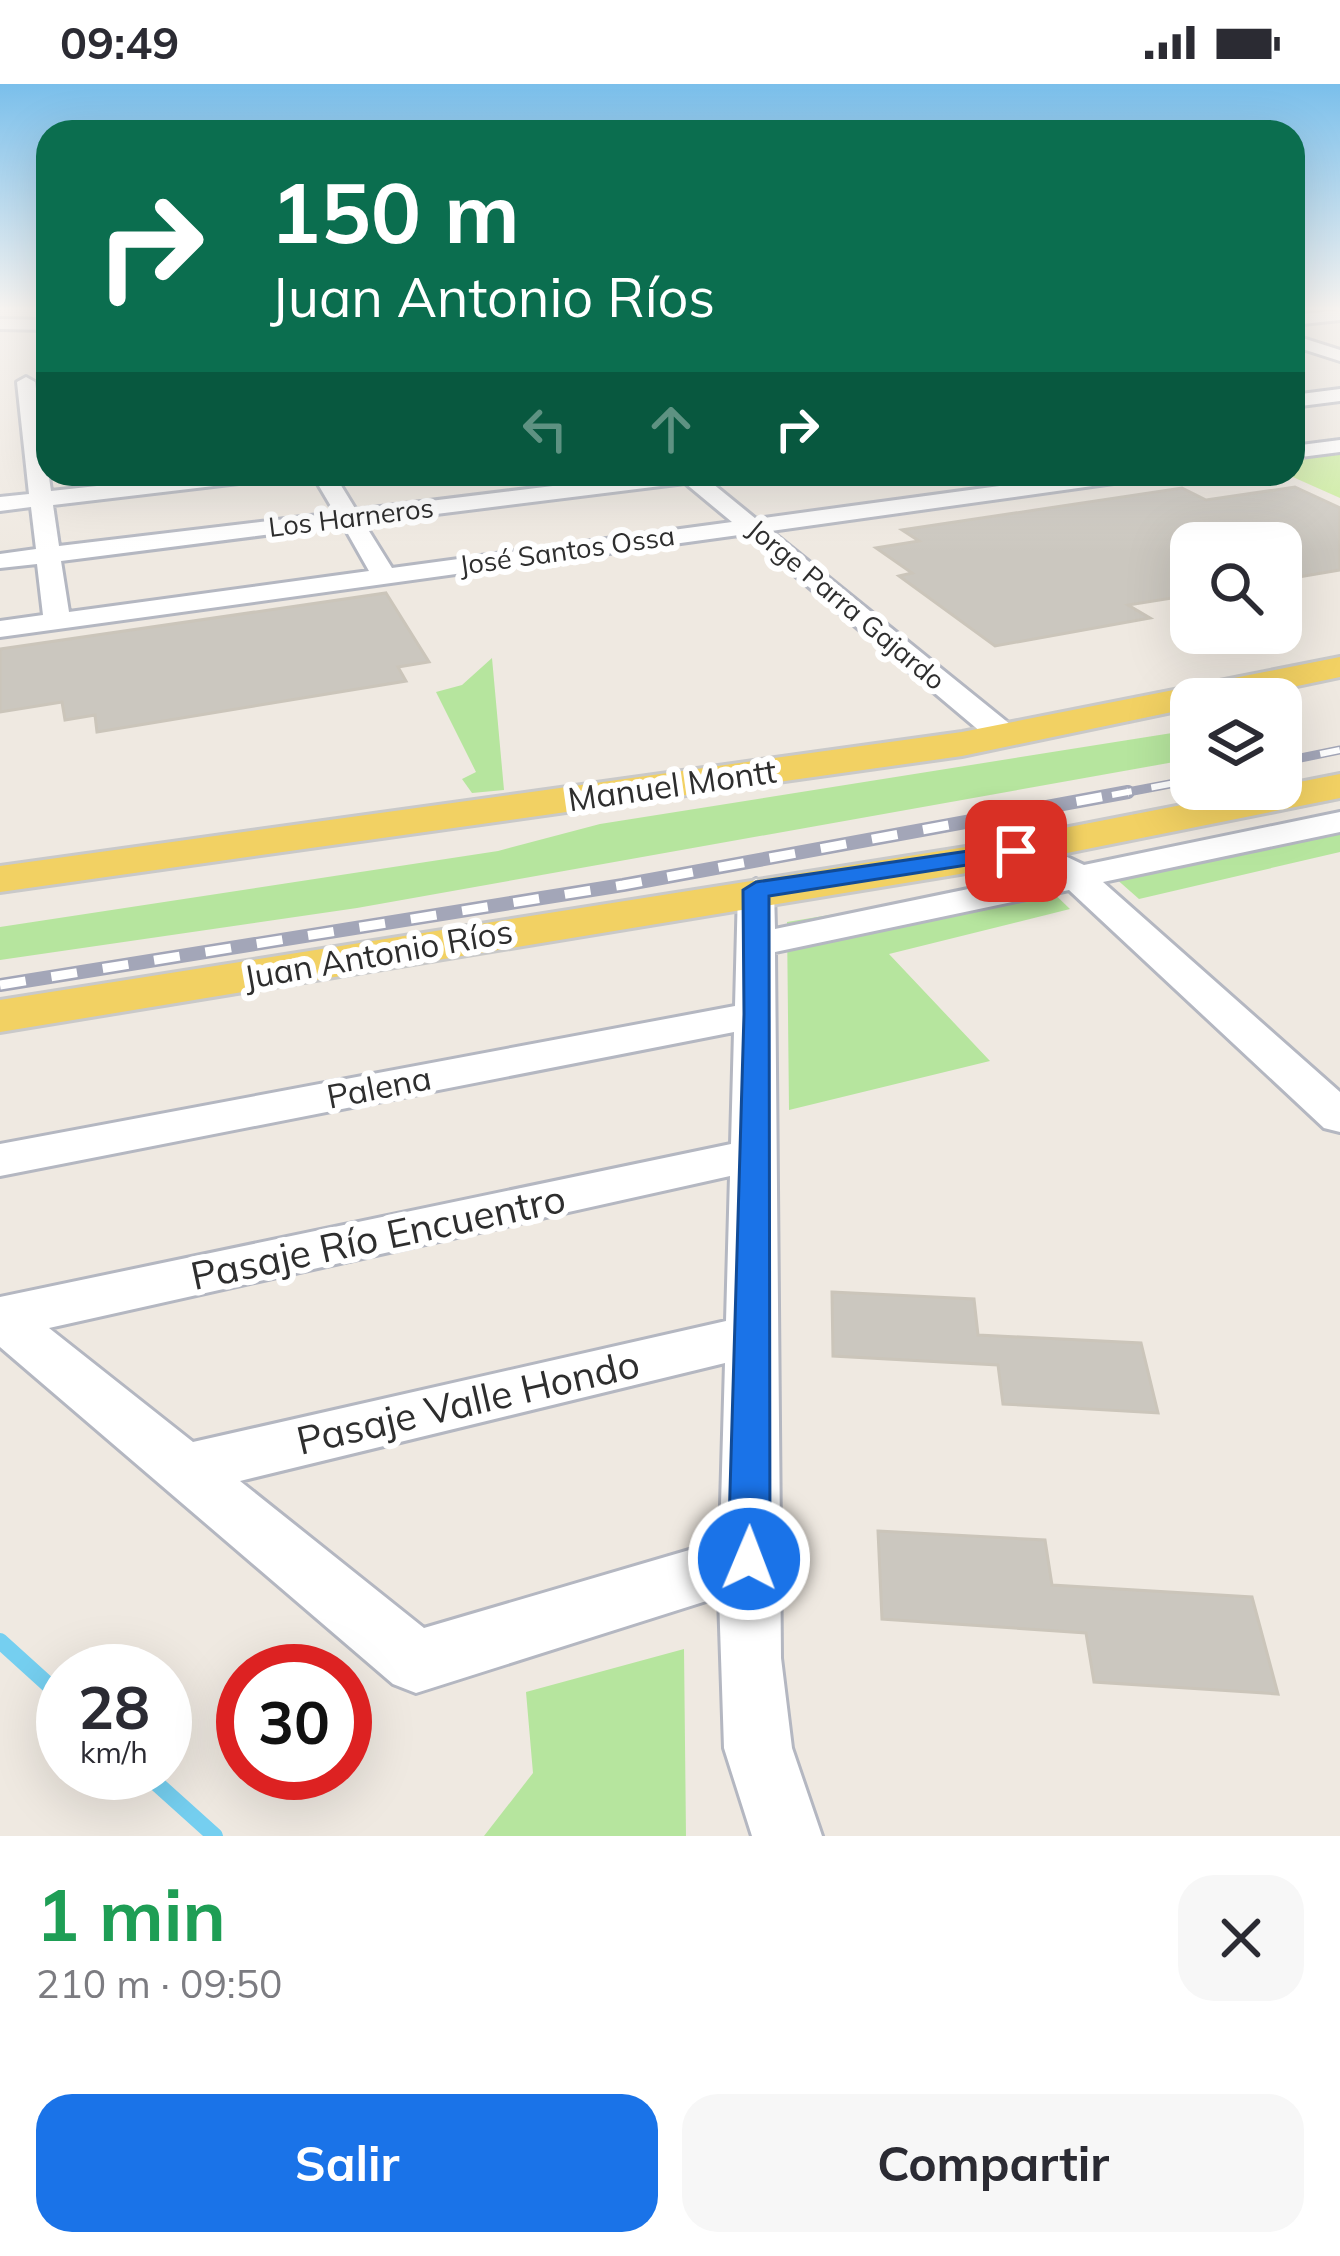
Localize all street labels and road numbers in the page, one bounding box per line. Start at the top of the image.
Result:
street label: Los Harneros [266,490,435,544]
street label: Jorge Parra Gajardo [741,512,952,697]
street label: José Santos Ossa [457,518,677,582]
street label: Manuel Montt [565,750,779,819]
street label: Juan Antonio Ríos [240,910,515,997]
street label: Palena [323,1056,435,1117]
street label: Pasaje Río Encuentro [186,1173,570,1300]
street label: Pasaje Valle Hondo [292,1338,644,1465]

